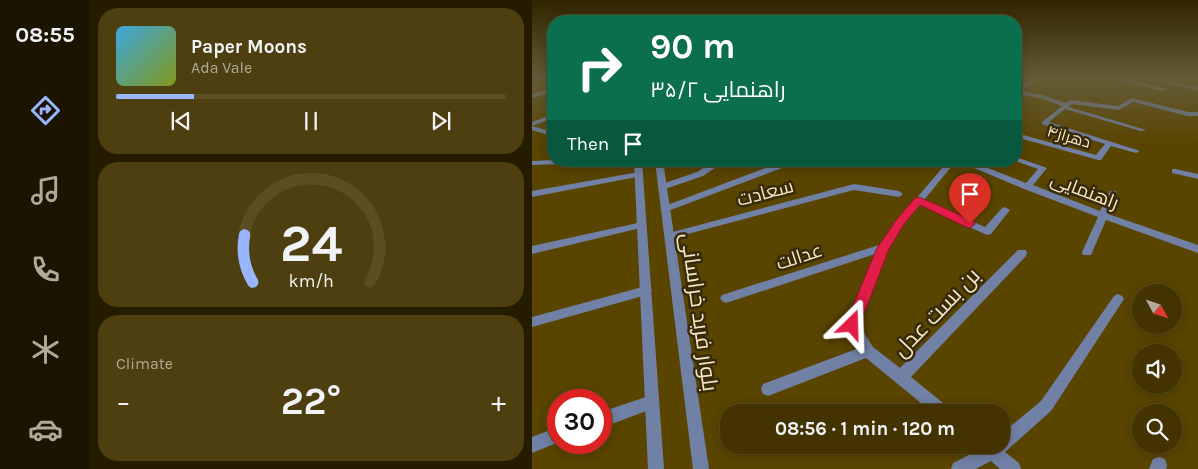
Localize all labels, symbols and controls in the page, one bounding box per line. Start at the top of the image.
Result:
text: 08:55 [15,22,75,48]
text: 90 m [650,26,736,67]
icon: right [567,35,632,100]
text: Paper Moons [191,36,307,58]
text: Ada Vale [191,58,252,77]
text: راهنمایی ۳۵/۲ [650,77,786,103]
icon: directions [28,93,63,128]
icon: previous [167,107,195,135]
icon: pause [297,107,325,135]
icon: next [427,107,455,135]
street label: دهراز۴ [1045,121,1093,152]
icon: arrive [619,130,647,158]
text: Then [567,133,609,155]
street label: راهنمایی [1047,168,1122,214]
icon: music [28,173,63,208]
pin [949,173,991,224]
street label: سعادت [735,175,796,211]
icon: arrive [956,180,984,208]
text: 24 [280,213,342,274]
street label: بلوار فرید خراسانی [675,231,723,393]
street label: عدالت [773,239,825,275]
icon: phone [28,252,63,287]
street label: بن بست عدل [888,263,986,363]
text: km/h [288,271,334,292]
north arrow [1132,284,1182,334]
map controls [1132,284,1182,454]
position arrow [825,298,877,350]
icon: climate [28,332,63,367]
button: sound [1132,344,1182,394]
text: Climate [116,354,173,373]
text: 22° [281,379,341,424]
text: − [116,385,131,418]
text: + [491,385,506,418]
speed limit sign: 30 [547,389,612,454]
button: search [1132,404,1182,454]
icon: car [28,412,63,447]
text: 08:56 · 1 min · 120 m [775,418,955,440]

